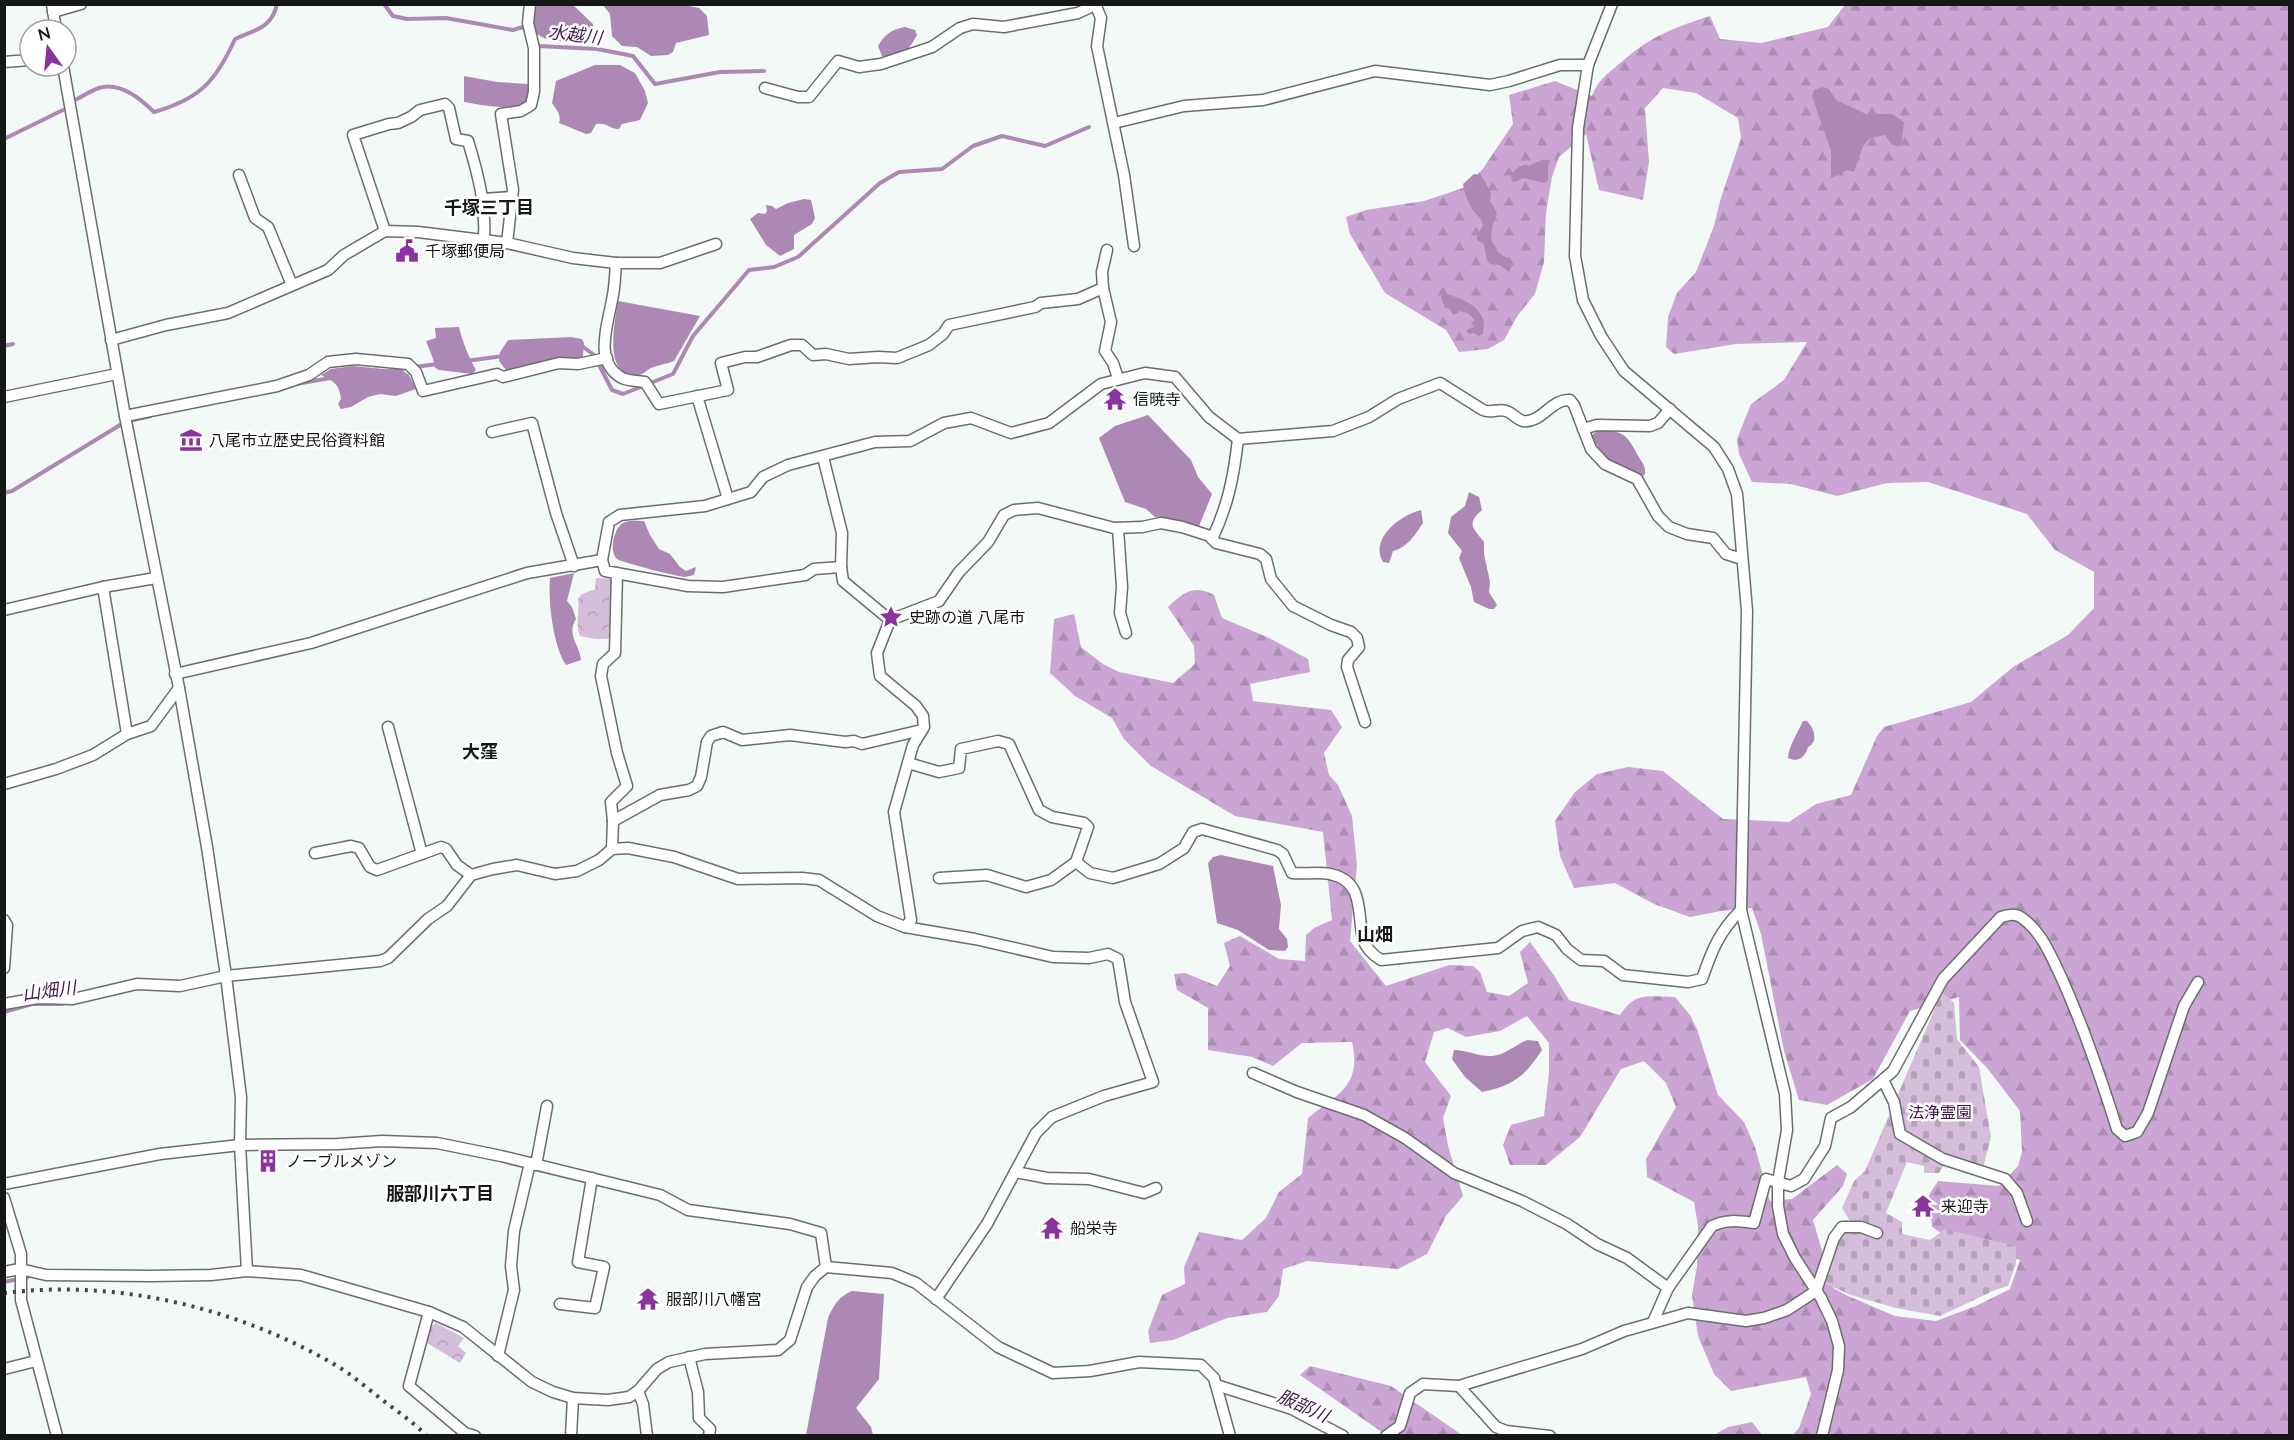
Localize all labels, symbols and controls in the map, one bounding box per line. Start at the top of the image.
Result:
north arrow [18,18,78,78]
water label: 水越川 [547,20,605,48]
text: N [36,22,52,44]
district label: 千塚三丁目 [444,196,534,218]
public building icon: 千塚郵便局 [394,238,420,264]
place label: 千塚郵便局 [425,241,505,260]
temple icon: 信暁寺 [1102,386,1128,412]
place label: 信暁寺 [1133,389,1181,408]
museum icon: 八尾市立歴史民俗資料館 [178,427,204,453]
place label: 八尾市立歴史民俗資料館 [209,430,385,449]
place icon: 史跡の道 八尾市 [878,604,904,630]
place label: 史跡の道 八尾市 [909,607,1025,626]
district label: 大窪 [462,740,498,762]
district label: 山畑 [1357,923,1393,945]
water label: 山畑川 [21,976,79,1004]
park label: 法浄霊園 [1908,1102,1972,1121]
building icon: ノーブルメゾン [255,1148,281,1174]
place label: ノーブルメゾン [286,1151,397,1170]
district label: 服部川六丁目 [386,1182,494,1204]
temple icon: 来迎寺 [1910,1193,1936,1219]
place label: 来迎寺 [1941,1196,1989,1215]
temple icon: 船栄寺 [1039,1215,1065,1241]
place label: 船栄寺 [1070,1218,1118,1237]
temple icon: 服部川八幡宮 [635,1286,661,1312]
place label: 服部川八幡宮 [666,1289,762,1308]
water label: 服部川 [1274,1384,1334,1427]

